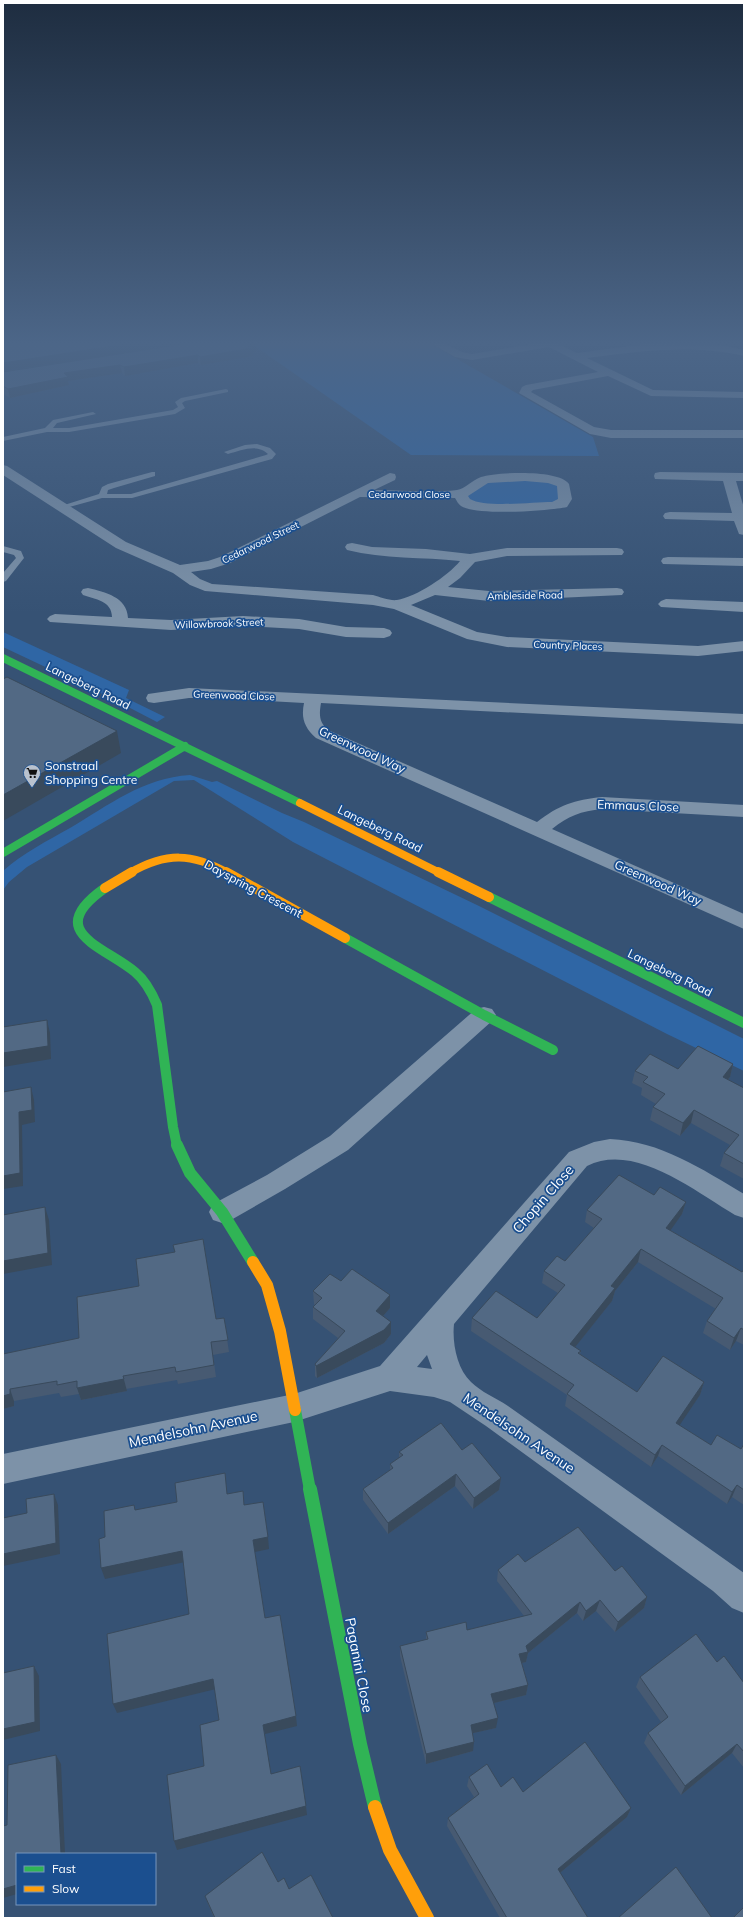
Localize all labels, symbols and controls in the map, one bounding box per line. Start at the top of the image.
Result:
street label: Cedarwood Close [368,488,450,501]
street label: Cedarwood Street [220,518,301,567]
street label: Ambleside Road [487,588,563,603]
street label: Willowbrook Street [174,615,264,632]
street label: Country Places [533,638,603,653]
street label: Langeberg Road [43,659,133,713]
street label: Greenwood Close [193,688,275,703]
street label: Greenwood Way [317,723,408,776]
place label: Sonstraal Shopping Centre [45,758,137,787]
supermarket icon: Sonstraal Shopping Centre [22,763,42,788]
street label: Emmaus Close [597,797,679,814]
street label: Langeberg Road [335,802,425,856]
street label: Dayspring Crescent [202,856,305,921]
street label: Greenwood Way [612,857,705,909]
street label: Langeberg Road [625,946,715,1000]
street label: Chopin Close [508,1161,578,1237]
street label: Mendelsohn Avenue [460,1389,578,1477]
street label: Mendelsohn Avenue [127,1407,259,1451]
street label: Paganini Close [341,1616,377,1714]
legend [16,1853,156,1905]
text: Fast [52,1861,76,1876]
text: Slow [52,1881,80,1896]

